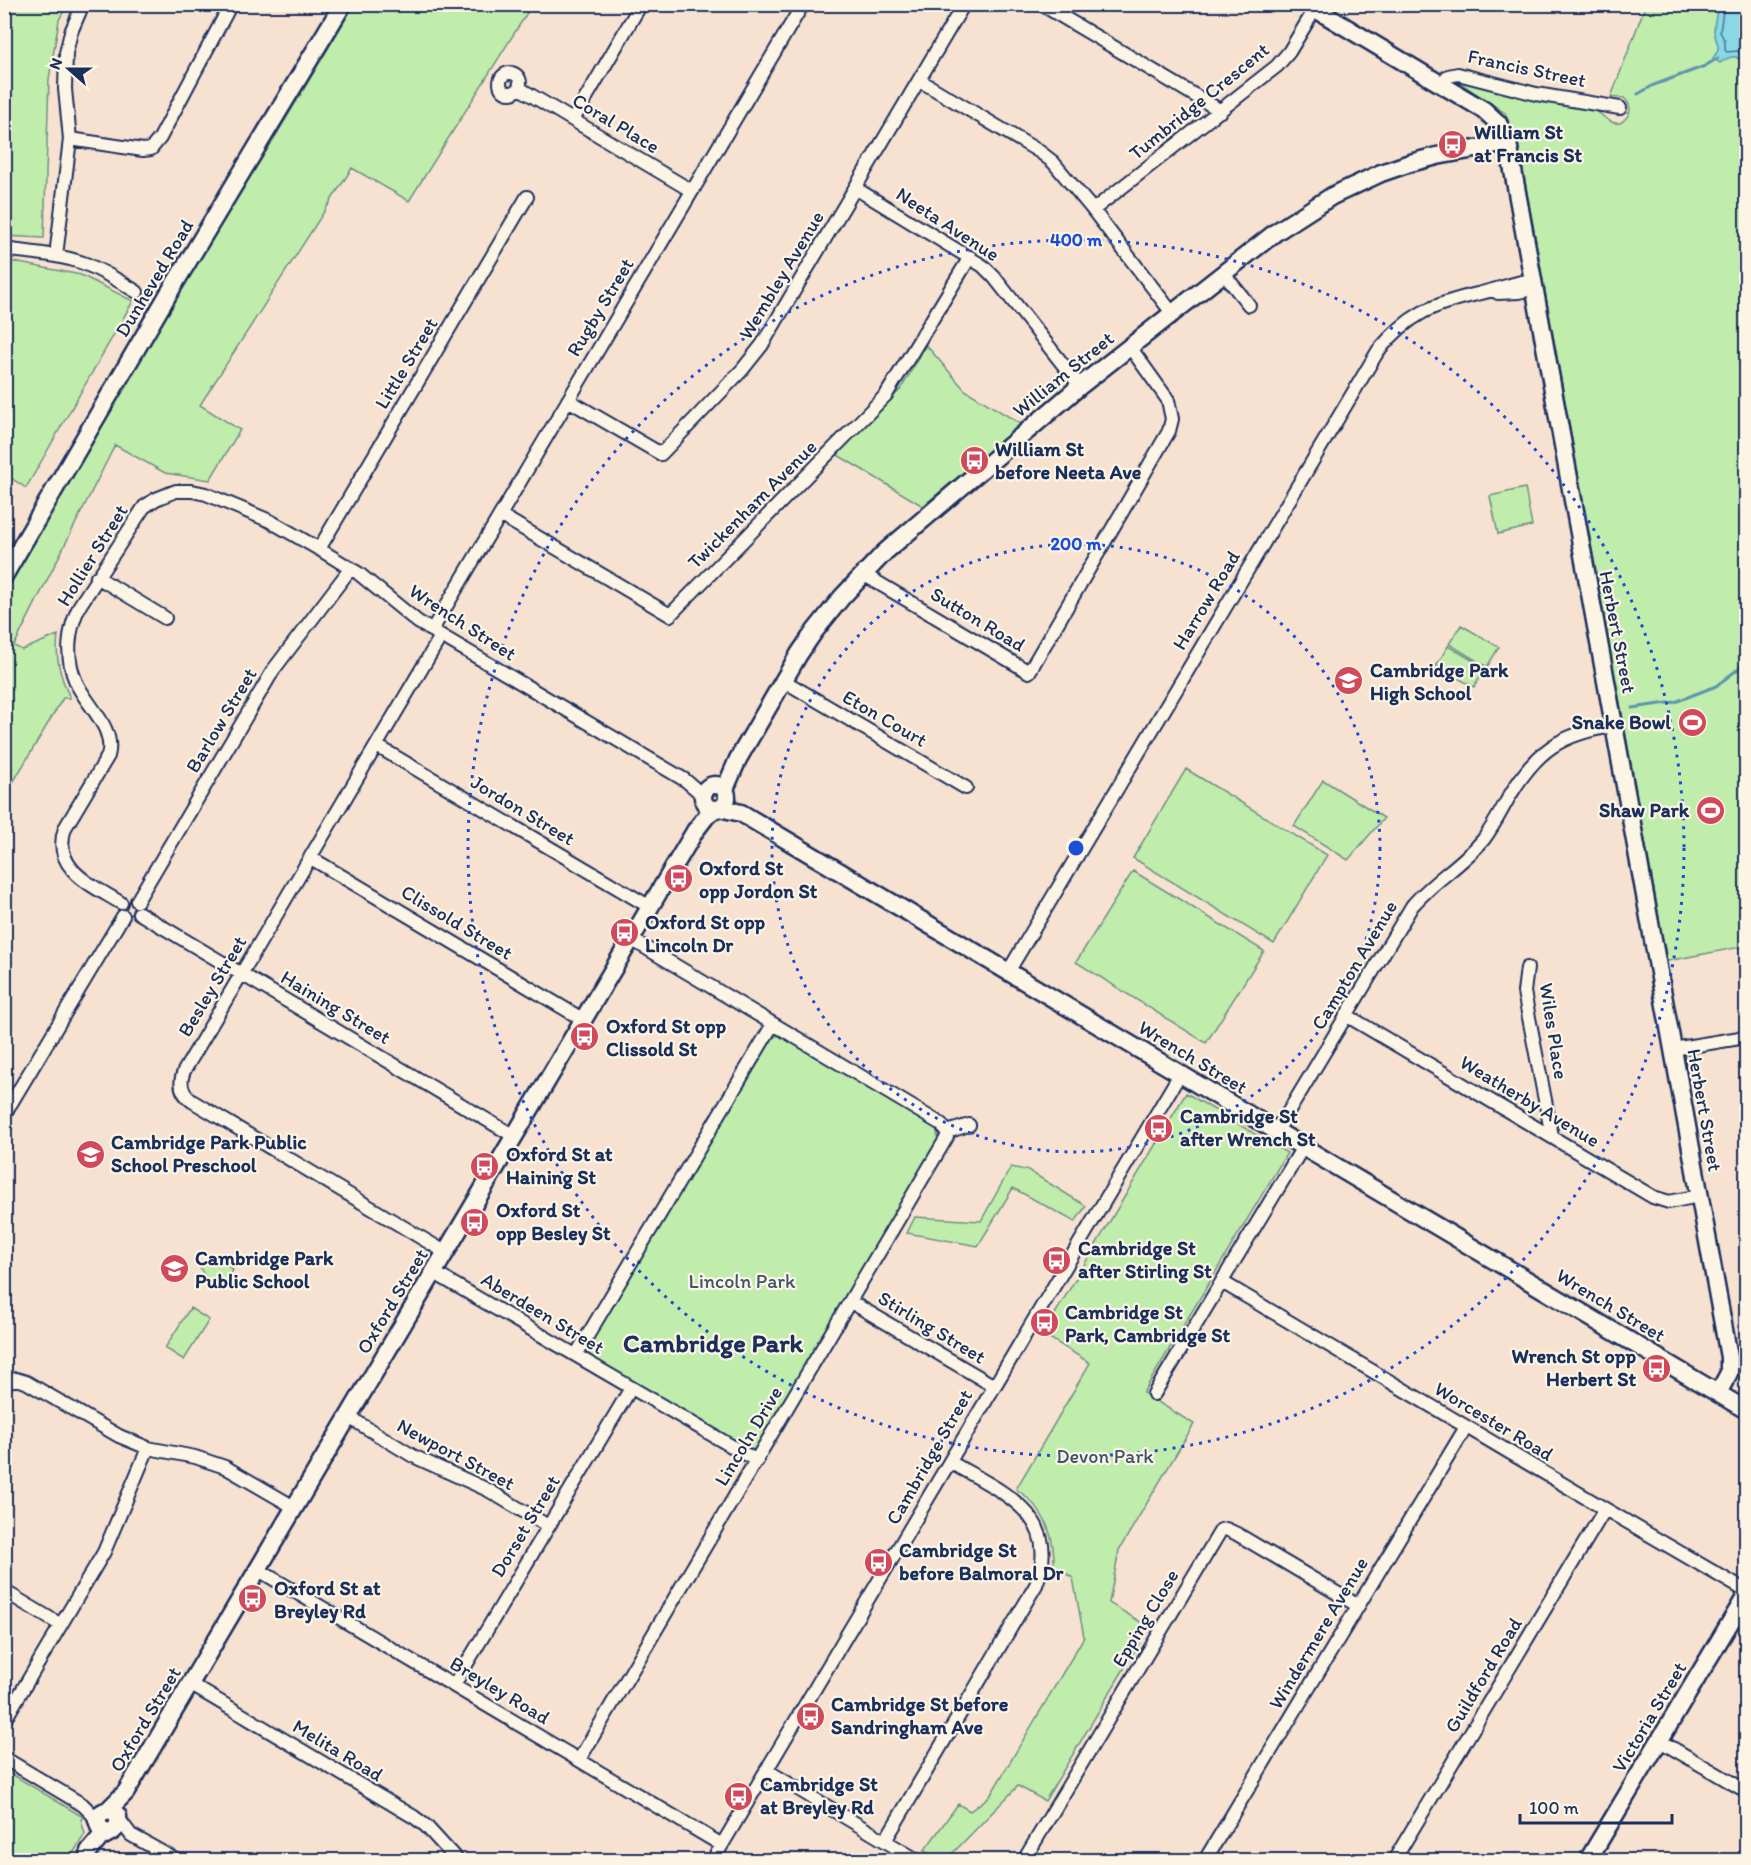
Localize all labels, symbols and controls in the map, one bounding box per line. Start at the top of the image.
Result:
street label: Tumbridge Crescent [1124,37,1274,165]
north arrow [39,39,99,99]
street label: Francis Street [1466,44,1588,92]
text: N [45,55,66,72]
street label: Coral Place [568,88,664,158]
place label: William St at Francis St [1474,120,1582,167]
bus stop icon: William St at Francis St [1437,128,1469,160]
street label: Neeta Avenue [892,182,1004,266]
street label: Wembley Avenue [733,206,829,344]
street label: Dunheved Road [110,215,199,341]
text: 400 m [1050,229,1103,251]
street label: Rugby Street [561,253,639,361]
street label: Little Street [369,313,443,413]
street label: William Street [1008,326,1118,422]
street label: Twickenham Avenue [682,434,822,574]
place label: William St before Neeta Ave [995,437,1142,484]
bus stop icon: William St before Neeta Ave [958,445,990,477]
street label: Hollier Street [51,500,133,610]
text: 200 m [1051,533,1102,555]
street label: Harrow Road [1167,546,1245,654]
street label: Herbert Street [1594,569,1642,695]
street label: Wrench Street [405,578,521,666]
street label: Sutton Road [926,581,1030,657]
place label: Cambridge Park High School [1370,658,1509,706]
street label: Barlow Street [180,663,262,777]
school or university icon: Cambridge Park High School [1333,665,1365,697]
street label: Eton Court [838,684,932,752]
sports icon: Snake Bowl [1676,706,1708,738]
place label: Snake Bowl [1572,710,1671,734]
street label: Jordon Street [467,770,579,850]
sports icon: Shaw Park [1694,794,1726,826]
place label: Shaw Park [1599,798,1690,822]
centre of rings [1066,838,1086,858]
place label: Oxford St opp Jordon St [699,856,818,904]
bus stop icon: Oxford St opp Jordon St [662,863,694,895]
street label: Clissold Street [397,879,518,965]
street label: Campton Avenue [1306,896,1402,1034]
place label: Oxford St opp Lincoln Dr [645,910,766,957]
bus stop icon: Oxford St opp Lincoln Dr [608,917,640,949]
street label: Besley Street [172,931,252,1041]
street label: Haining Street [277,965,395,1049]
street label: Wiles Place [1535,981,1573,1081]
place label: Oxford St opp Clissold St [606,1014,727,1061]
street label: Wrench Street [1134,1015,1252,1099]
bus stop icon: Oxford St opp Clissold St [569,1021,601,1053]
street label: Herbert Street [1682,1047,1728,1173]
street label: Weatherby Avenue [1456,1050,1604,1152]
place label: Cambridge St after Wrench St [1180,1104,1316,1151]
bus stop icon: Cambridge St after Wrench St [1143,1112,1175,1144]
place label: Cambridge Park Public School Preschool [111,1130,307,1177]
school or university icon: Cambridge Park Public School Preschool [74,1138,106,1170]
place label: Oxford St at Haining St [506,1142,613,1190]
bus stop icon: Oxford St at Haining St [469,1150,501,1182]
place label: Oxford St opp Besley St [496,1198,611,1246]
bus stop icon: Oxford St opp Besley St [459,1206,491,1238]
place label: Cambridge St after Stirling St [1078,1236,1212,1284]
street label: Oxford Street [351,1244,433,1358]
bus stop icon: Cambridge St after Stirling St [1041,1244,1073,1276]
place label: Cambridge Park Public School [195,1246,334,1293]
school or university icon: Cambridge Park Public School [158,1253,190,1285]
street label: Wrench Street [1552,1263,1670,1347]
street label: Aberdeen Street [477,1267,609,1359]
park label: Lincoln Park [689,1269,796,1293]
street label: Stirling Street [874,1285,991,1369]
place label: Cambridge St Park, Cambridge St [1065,1300,1231,1348]
bus stop icon: Cambridge St Park, Cambridge St [1028,1307,1060,1339]
district label: Cambridge Park [623,1327,803,1359]
place label: Wrench St opp Herbert St [1512,1344,1637,1391]
bus stop icon: Wrench St opp Herbert St [1641,1352,1673,1384]
street label: Worcester Road [1430,1376,1558,1466]
street label: Lincoln Drive [709,1382,787,1490]
street label: Cambridge Street [881,1385,978,1529]
street label: Newport Street [393,1413,519,1495]
park label: Devon Park [1056,1444,1154,1468]
street label: Dorset Street [485,1471,565,1581]
place label: Cambridge St before Balmoral Dr [899,1538,1064,1585]
bus stop icon: Cambridge St before Balmoral Dr [862,1546,894,1578]
street label: Windermere Avenue [1263,1553,1373,1713]
street label: Epping Close [1106,1565,1184,1671]
place label: Oxford St at Breyley Rd [274,1576,381,1624]
bus stop icon: Oxford St at Breyley Rd [237,1583,269,1615]
street label: Guildford Road [1439,1613,1527,1737]
street label: Breyley Road [446,1651,555,1729]
street label: Victoria Street [1607,1657,1691,1777]
street label: Oxford Street [104,1662,186,1776]
place label: Cambridge St before Sandringham Ave [831,1692,1009,1740]
bus stop icon: Cambridge St before Sandringham Ave [794,1700,826,1732]
street label: Melita Road [288,1714,388,1786]
place label: Cambridge St at Breyley Rd [760,1772,878,1820]
bus stop icon: Cambridge St at Breyley Rd [723,1780,755,1812]
scale bar [1520,1787,1672,1825]
text: 100 m [1529,1797,1579,1819]

